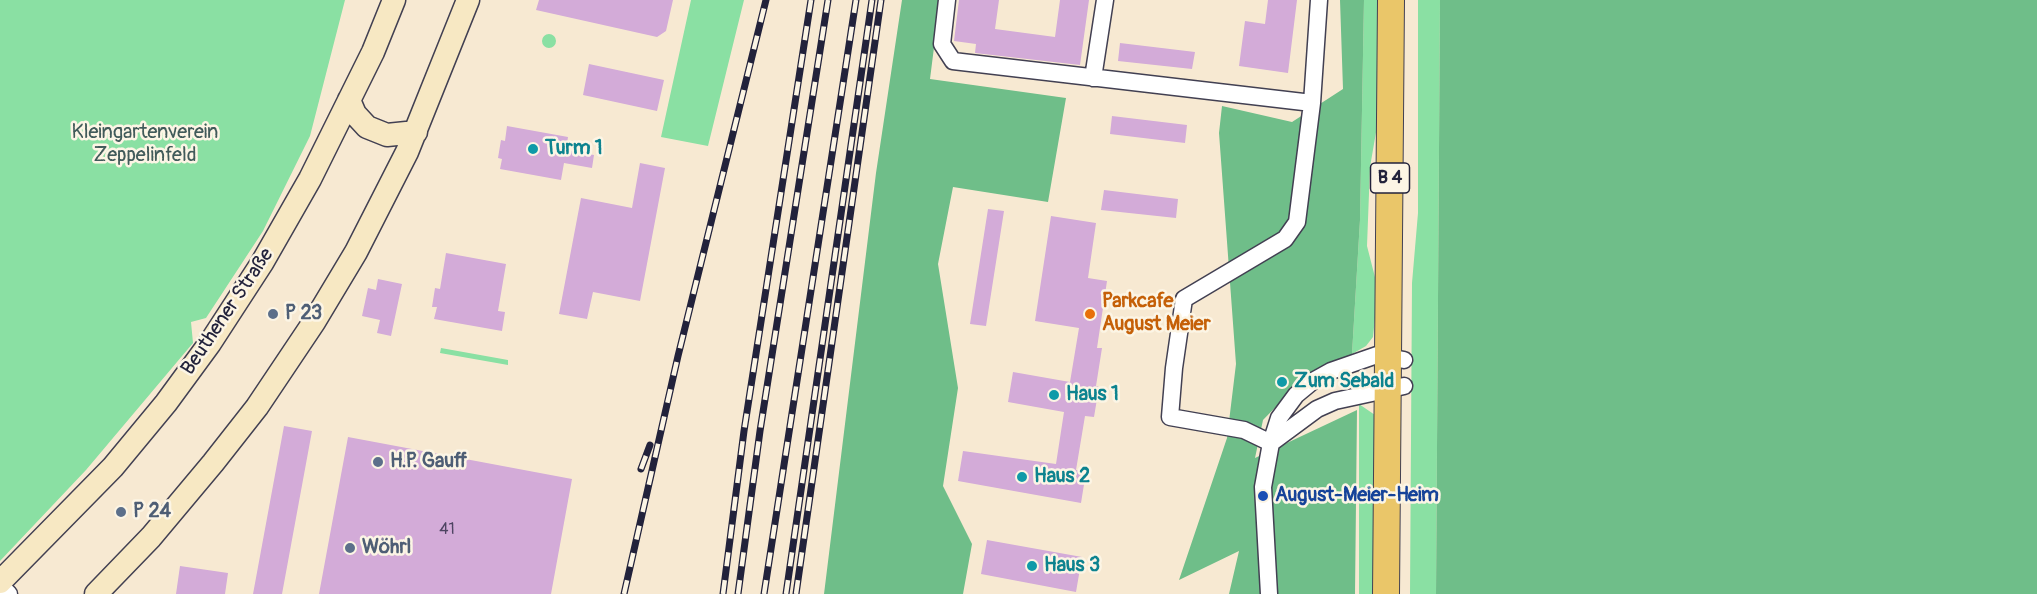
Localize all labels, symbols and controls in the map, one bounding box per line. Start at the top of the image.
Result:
park label: Kleingartenverein Zeppelinfeld [72,121,218,168]
place label: Turm 1 [545,137,603,161]
marker: Turm 1 [526,142,540,156]
road number: B 4 [1370,163,1410,193]
street label: Beuthener Straße [177,244,279,380]
place label: Parkcafe August Meier [1102,290,1211,337]
place label: P 23 [285,302,322,326]
marker: P 23 [266,307,280,321]
marker: Parkcafe August Meier [1083,307,1097,321]
place label: Zum Sebald [1294,370,1394,394]
marker: Zum Sebald [1275,375,1289,389]
place label: Haus 1 [1066,383,1119,407]
marker: Haus 1 [1047,388,1061,402]
place label: H.P. Gauff [390,450,467,474]
marker: H.P. Gauff [371,455,385,469]
place label: Haus 2 [1034,465,1090,489]
marker: Haus 2 [1015,470,1029,484]
place label: August-Meier-Heim [1275,484,1439,508]
marker: August-Meier-Heim [1256,489,1270,503]
place label: P 24 [133,500,171,524]
marker: P 24 [114,505,128,519]
house number: 41 [439,520,455,540]
place label: Wöhrl [362,536,411,560]
marker: Wöhrl [343,541,357,555]
place label: Haus 3 [1044,554,1100,578]
marker: Haus 3 [1025,559,1039,573]

